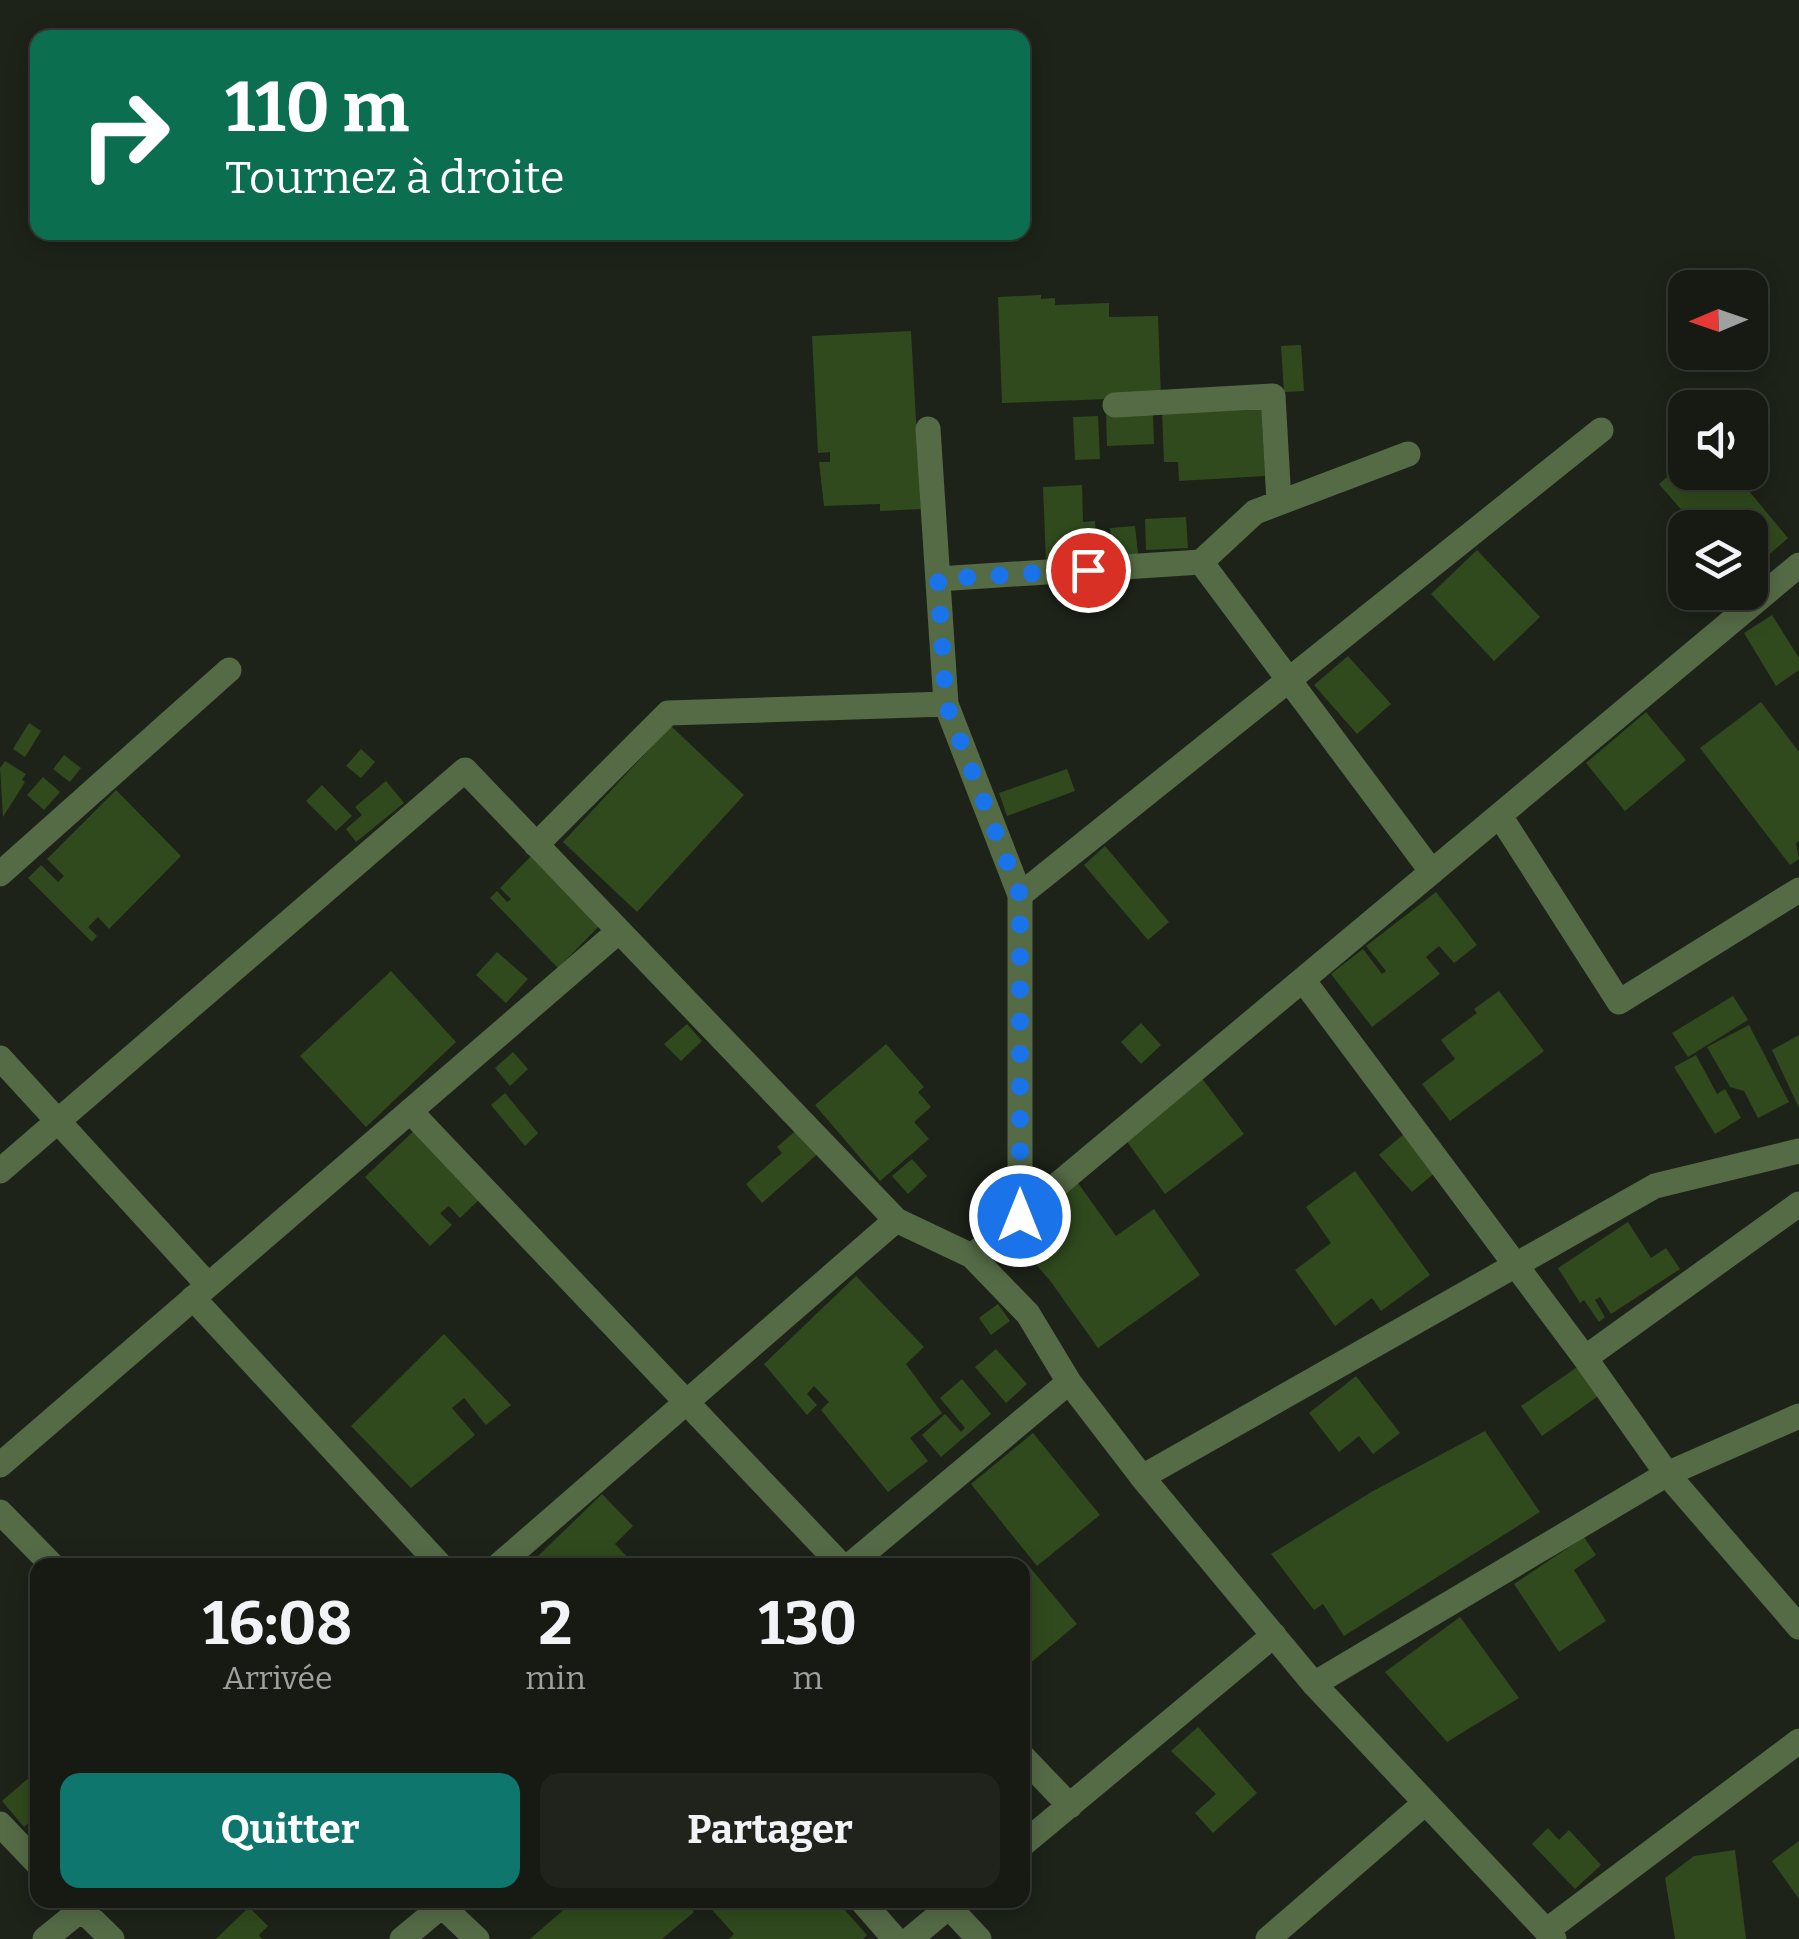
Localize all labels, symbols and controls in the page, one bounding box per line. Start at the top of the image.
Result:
text: 110 m [225,66,409,150]
icon: right [60,70,190,200]
text: Tournez à droite [225,151,565,205]
north arrow [1668,270,1768,370]
map controls [1668,270,1768,610]
button: sound [1668,390,1768,490]
button: layers [1668,510,1768,610]
pin [1046,528,1131,613]
icon: arrive [1061,543,1116,598]
position arrow [968,1164,1072,1268]
text: 16:08 [203,1588,352,1660]
text: 2 [539,1588,572,1660]
text: 130 [759,1588,857,1660]
text: Arrivée [223,1659,333,1697]
text: min [525,1659,586,1697]
text: m [793,1659,823,1697]
button: Quitter [60,1773,520,1888]
button: Partager [540,1773,1000,1888]

